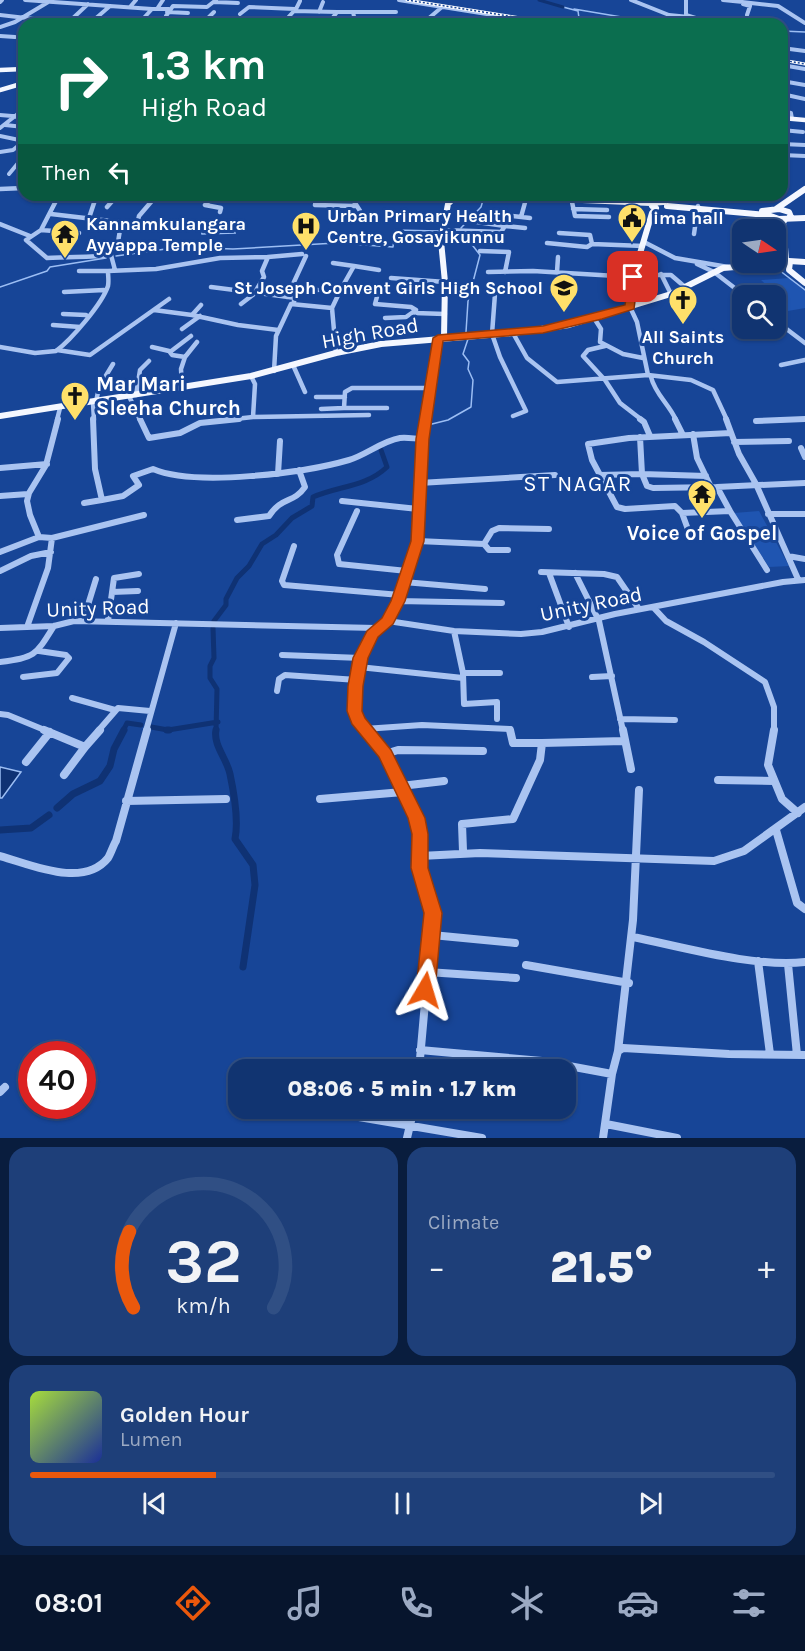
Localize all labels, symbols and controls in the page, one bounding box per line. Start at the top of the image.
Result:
text: 1.3 km [141,40,266,90]
icon: right [42,42,120,120]
text: High Road [141,91,267,123]
icon: left [103,156,136,189]
text: Then [42,160,91,186]
public building icon: ima hall [616,202,648,244]
place label: Urban Primary Health Centre, Gosayikunnu [327,205,512,248]
place label: ima hall [653,207,724,229]
hospital icon: Urban Primary Health Centre, Gosayikunnu [290,210,322,252]
place label: Kannamkulangara Ayyappa Temple [86,213,246,256]
temple icon: Kannamkulangara Ayyappa Temple [49,218,81,260]
north arrow [732,219,786,273]
map controls [732,219,786,339]
pin [607,251,658,302]
icon: arrive [616,260,649,293]
school or university icon: St Joseph Convent Girls High School [548,272,580,314]
place label: St Joseph Convent Girls High School [234,277,543,299]
church icon: All Saints Church [667,284,699,326]
button: search [732,285,786,339]
street label: High Road [320,313,420,353]
place label: All Saints Church [642,326,724,369]
place label: Mar Mari Sleeha Church [96,372,241,420]
church icon: Mar Mari Sleeha Church [59,380,91,422]
district label: ST NAGAR [523,471,633,497]
temple icon: Voice of Gospel [686,478,718,520]
place label: Voice of Gospel [627,521,777,545]
street label: Unity Road [538,581,644,627]
street label: Unity Road [46,594,150,622]
position arrow [393,958,457,1022]
speed limit sign: 40 [18,1041,96,1119]
text: 08:06 · 5 min · 1.7 km [287,1076,517,1102]
text: Climate [428,1211,499,1234]
text: 32 [165,1225,242,1298]
text: 21.5° [550,1241,653,1293]
text: − [428,1248,445,1286]
text: + [758,1248,775,1286]
text: km/h [176,1294,231,1319]
text: Golden Hour [120,1402,249,1428]
text: Lumen [120,1428,183,1451]
icon: previous [138,1487,171,1520]
icon: pause [386,1487,419,1520]
icon: next [634,1487,667,1520]
icon: directions [172,1582,214,1624]
icon: music [284,1582,326,1624]
icon: phone [395,1582,437,1624]
icon: climate [506,1582,548,1624]
icon: car [617,1582,659,1624]
icon: filters [728,1582,770,1624]
text: 08:01 [35,1587,103,1619]

